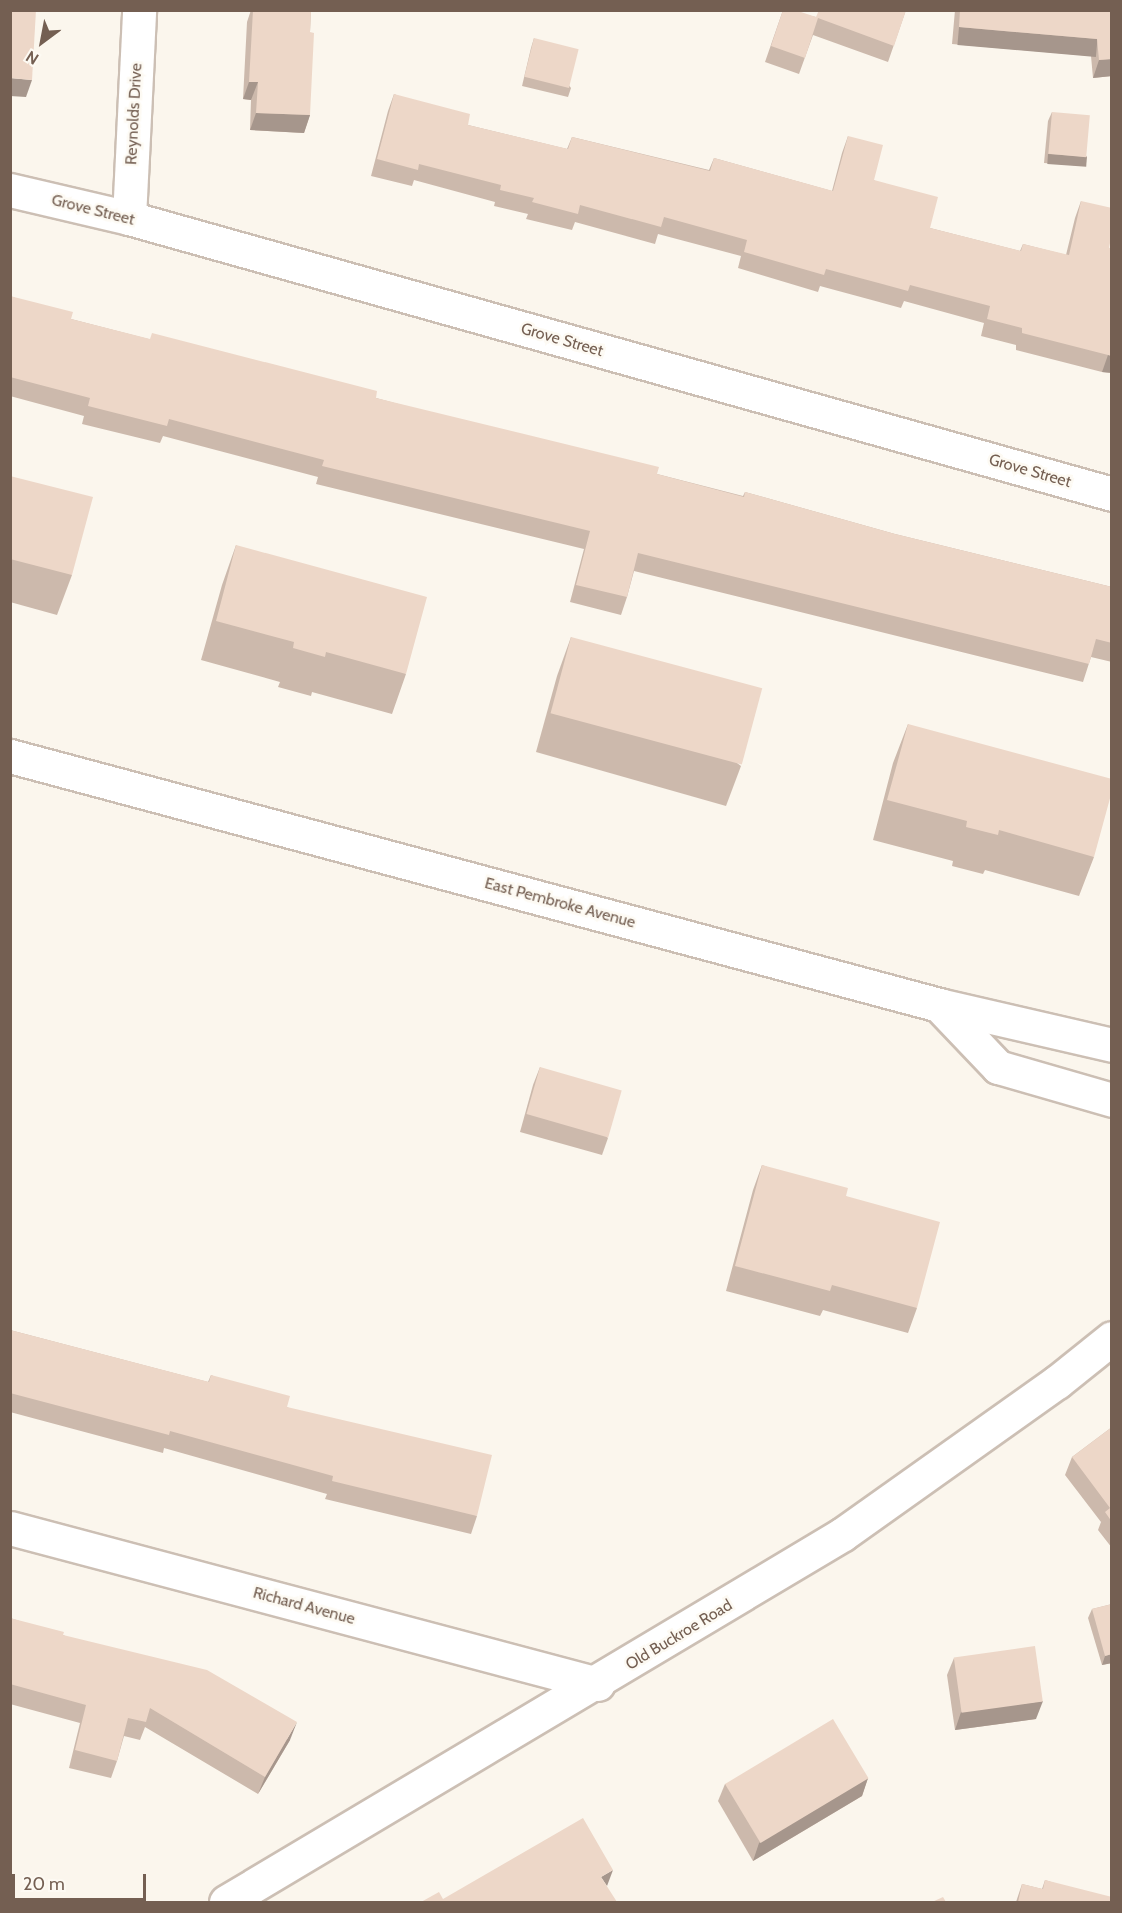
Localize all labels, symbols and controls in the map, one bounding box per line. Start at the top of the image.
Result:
north arrow [12,12,72,72]
text: N [22,47,42,69]
street label: Reynolds Drive [122,63,146,165]
street label: Grove Street [50,190,136,230]
street label: Grove Street [519,319,605,361]
street label: Grove Street [987,450,1073,492]
street label: East Pembroke Avenue [483,874,637,932]
street label: Richard Avenue [251,1583,357,1629]
street label: Old Buckroe Road [622,1596,736,1674]
scale bar [15,1862,148,1900]
text: 20 m [23,1873,65,1895]

